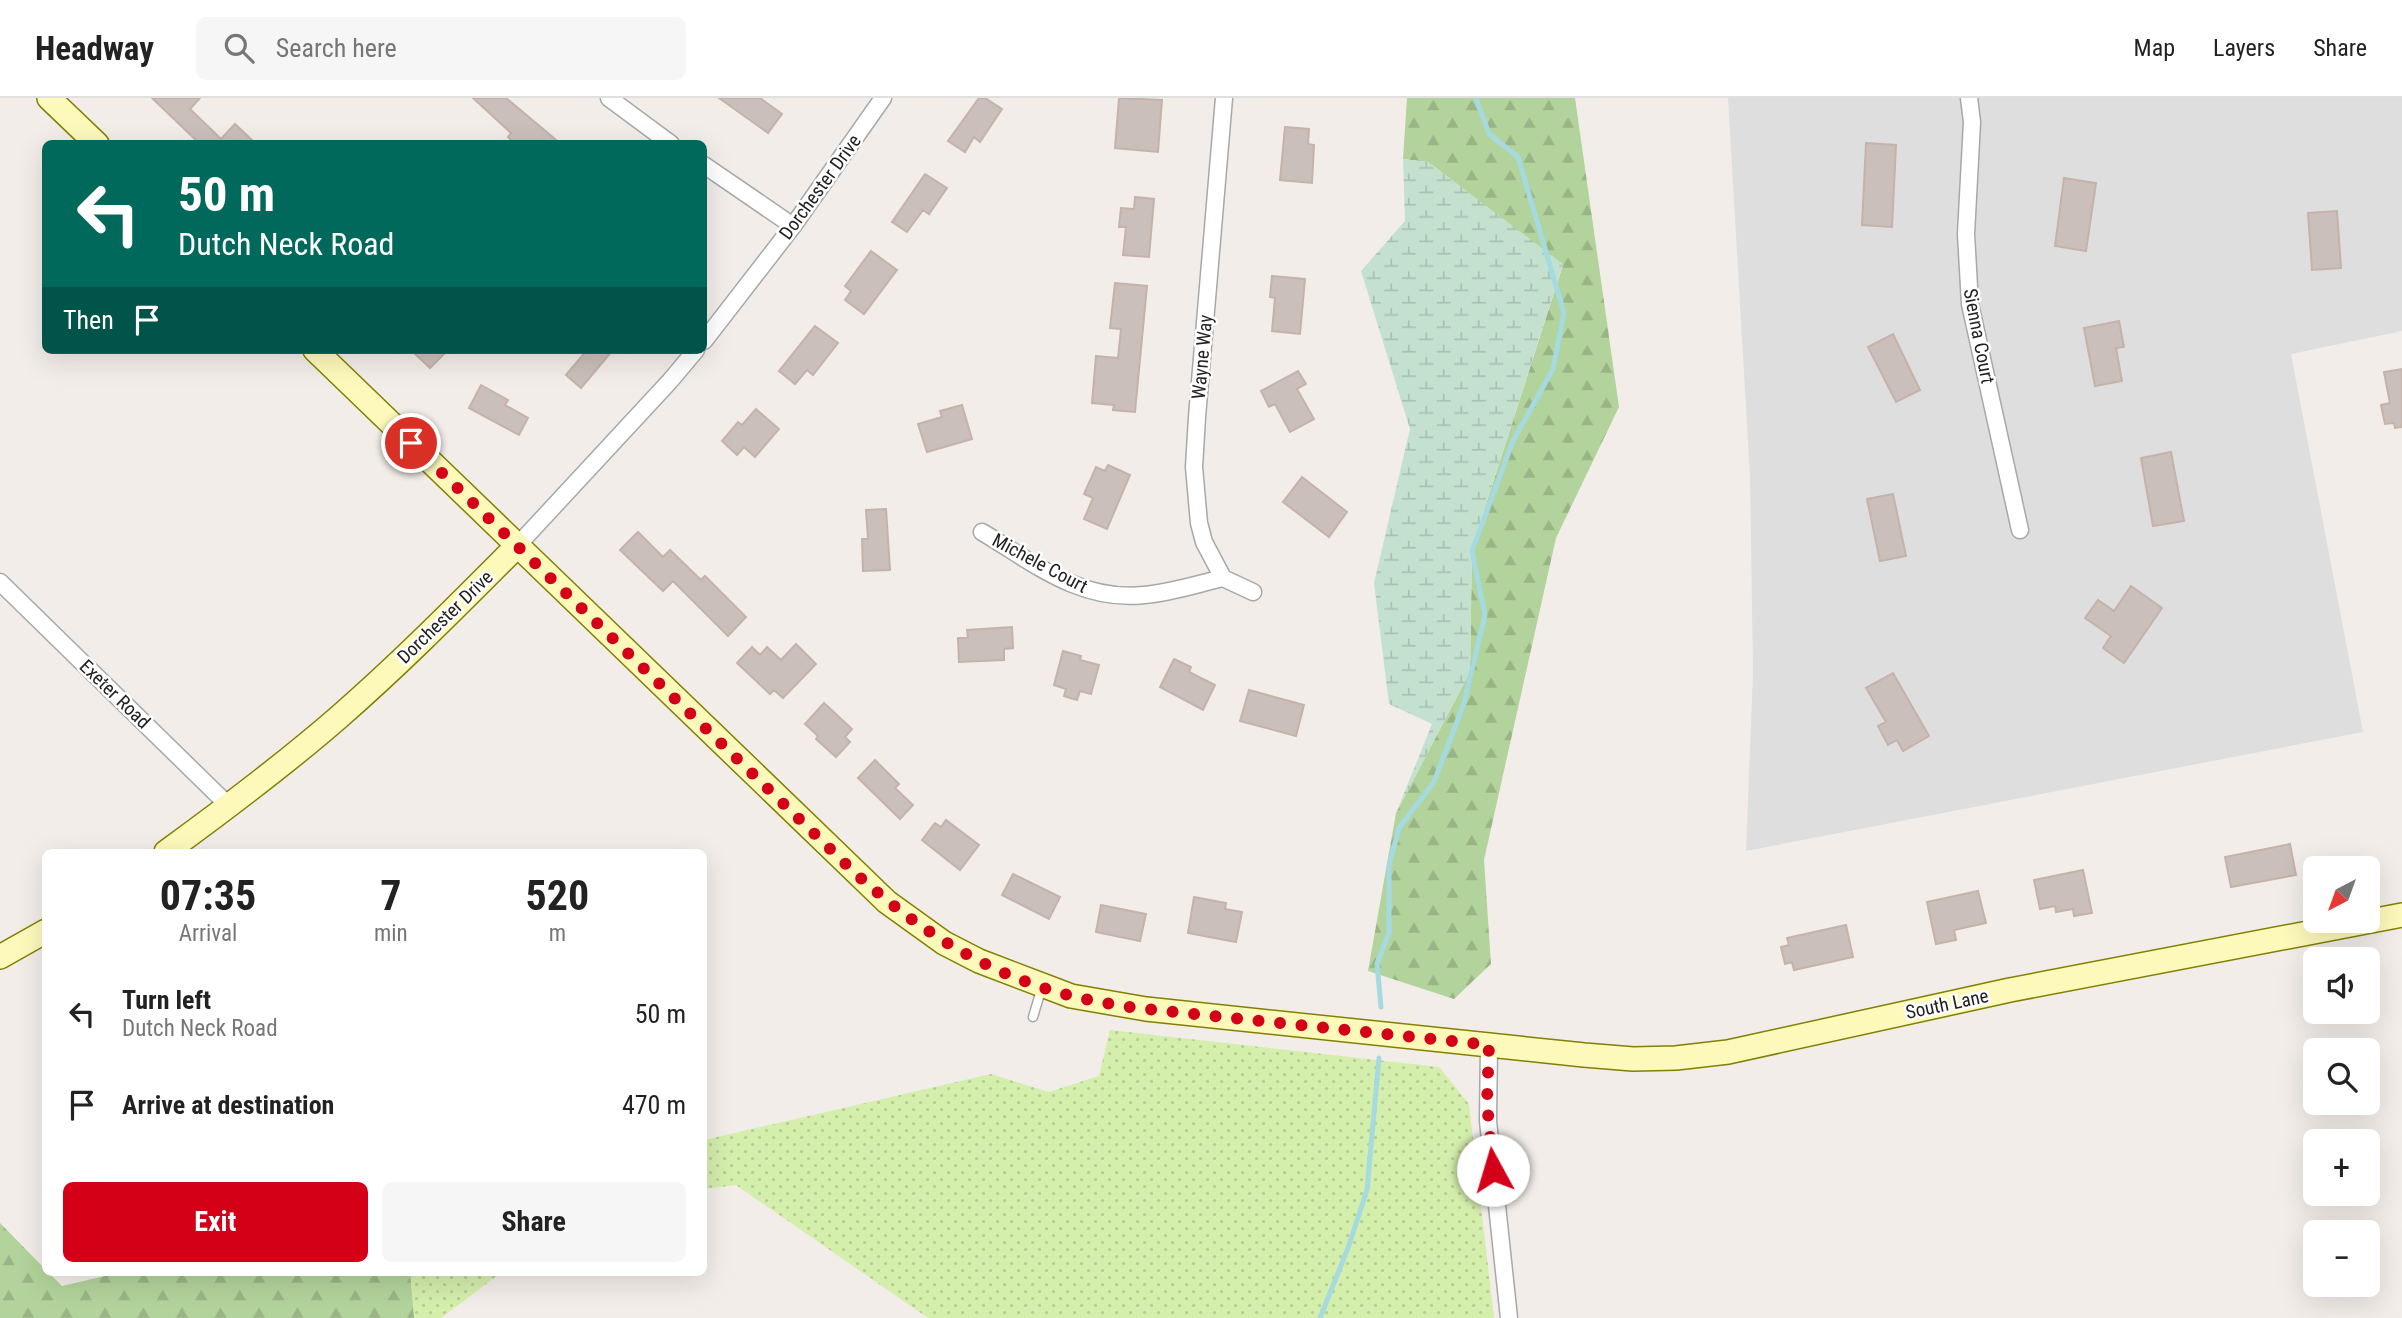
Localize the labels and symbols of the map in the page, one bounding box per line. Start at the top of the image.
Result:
street label: Dorchester Drive [774,130,866,244]
street label: Sienna Court [1959,287,1999,385]
street label: Wayne Way [1187,314,1217,400]
pin [381,413,441,473]
street label: Michele Court [988,528,1092,598]
street label: Dorchester Drive [392,566,498,668]
street label: Exeter Road [75,655,155,733]
north arrow [2303,856,2380,933]
street label: South Lane [1904,984,1991,1024]
position arrow [1456,1133,1530,1207]

